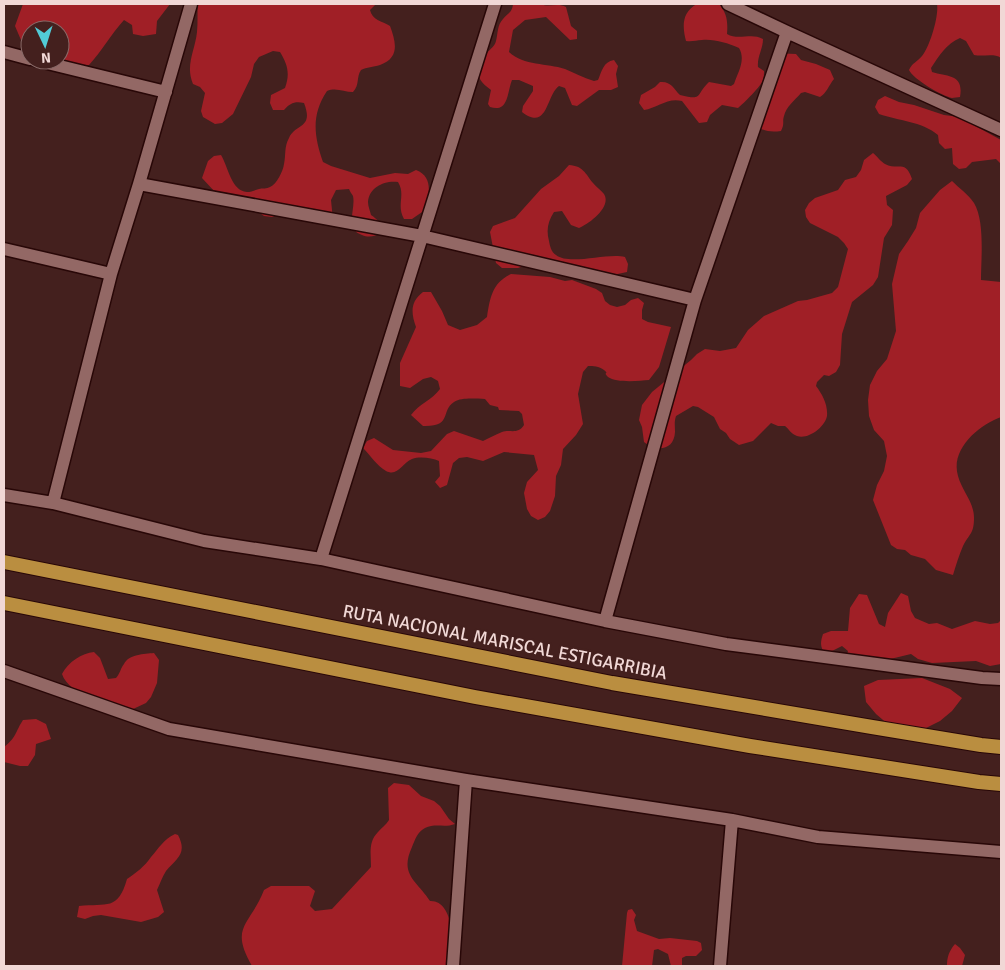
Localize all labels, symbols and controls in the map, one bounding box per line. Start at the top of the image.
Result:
north arrow [20,20,70,70]
text: N [40,49,51,66]
street label: RUTA NACIONAL MARISCAL ESTIGARRIBIA [341,600,669,684]

